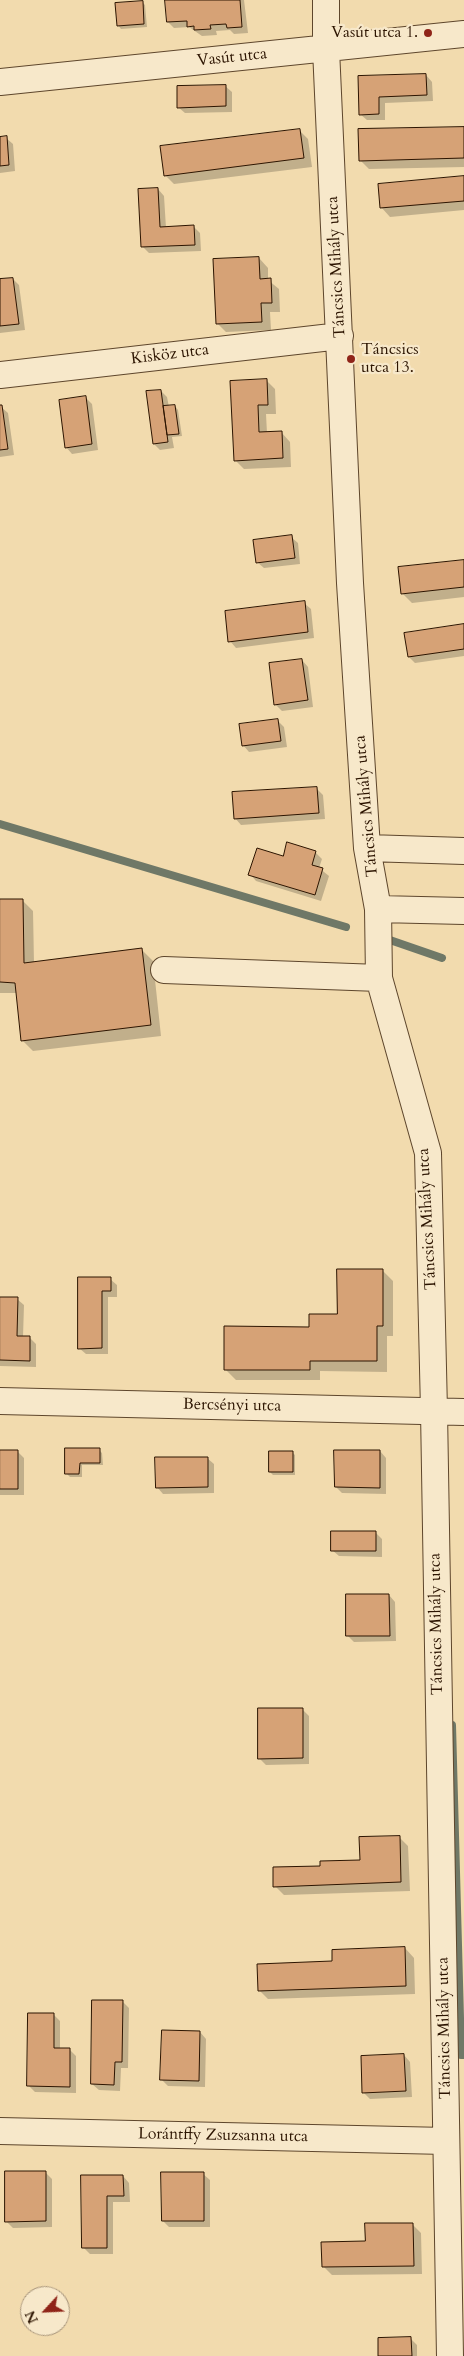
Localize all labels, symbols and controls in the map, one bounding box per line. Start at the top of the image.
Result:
place label: Vasút utca 1. [331,23,418,43]
marker: Vasút utca 1. [422,27,434,39]
street label: Vasút utca [196,45,268,71]
street label: Táncsics Mihály utca [324,196,350,338]
place label: Táncsics utca 13. [361,340,419,378]
street label: Kisköz utca [130,341,210,369]
marker: Táncsics utca 13. [345,353,357,365]
street label: Táncsics Mihály utca [351,734,383,878]
street label: Táncsics Mihály utca [415,1148,441,1290]
street label: Bercsényi utca [183,1396,281,1416]
street label: Táncsics Mihály utca [426,1553,448,1695]
street label: Táncsics Mihály utca [434,1957,456,2099]
street label: Lorántffy Zsuzsanna utca [138,2125,308,2147]
north arrow [20,2286,70,2336]
text: N [21,2308,43,2327]

